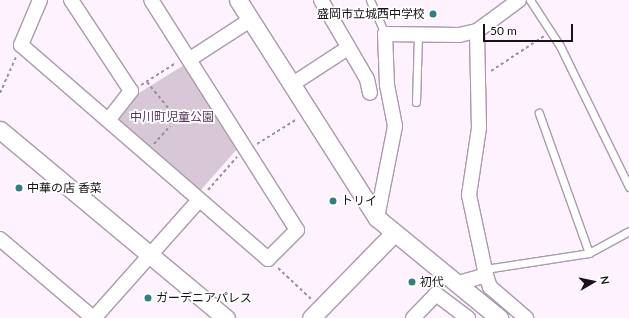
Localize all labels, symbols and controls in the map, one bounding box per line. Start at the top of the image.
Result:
place label: 盛岡市立城西中学校 [317,7,425,21]
marker: 盛岡市立城西中学校 [428,9,438,19]
scale bar [485,16,575,42]
text: 50 m [490,23,517,38]
park label: 中川町児童公園 [130,110,214,124]
place label: 中華の店 香菜 [27,181,102,195]
marker: 中華の店 香菜 [14,183,24,193]
place label: トリイ [341,194,377,208]
marker: トリイ [328,196,338,206]
north arrow [573,262,613,302]
place label: 初代 [420,275,444,289]
text: N [598,275,612,285]
marker: 初代 [407,277,417,287]
place label: ガーデニアパレス [156,291,252,305]
marker: ガーデニアパレス [143,293,153,303]

